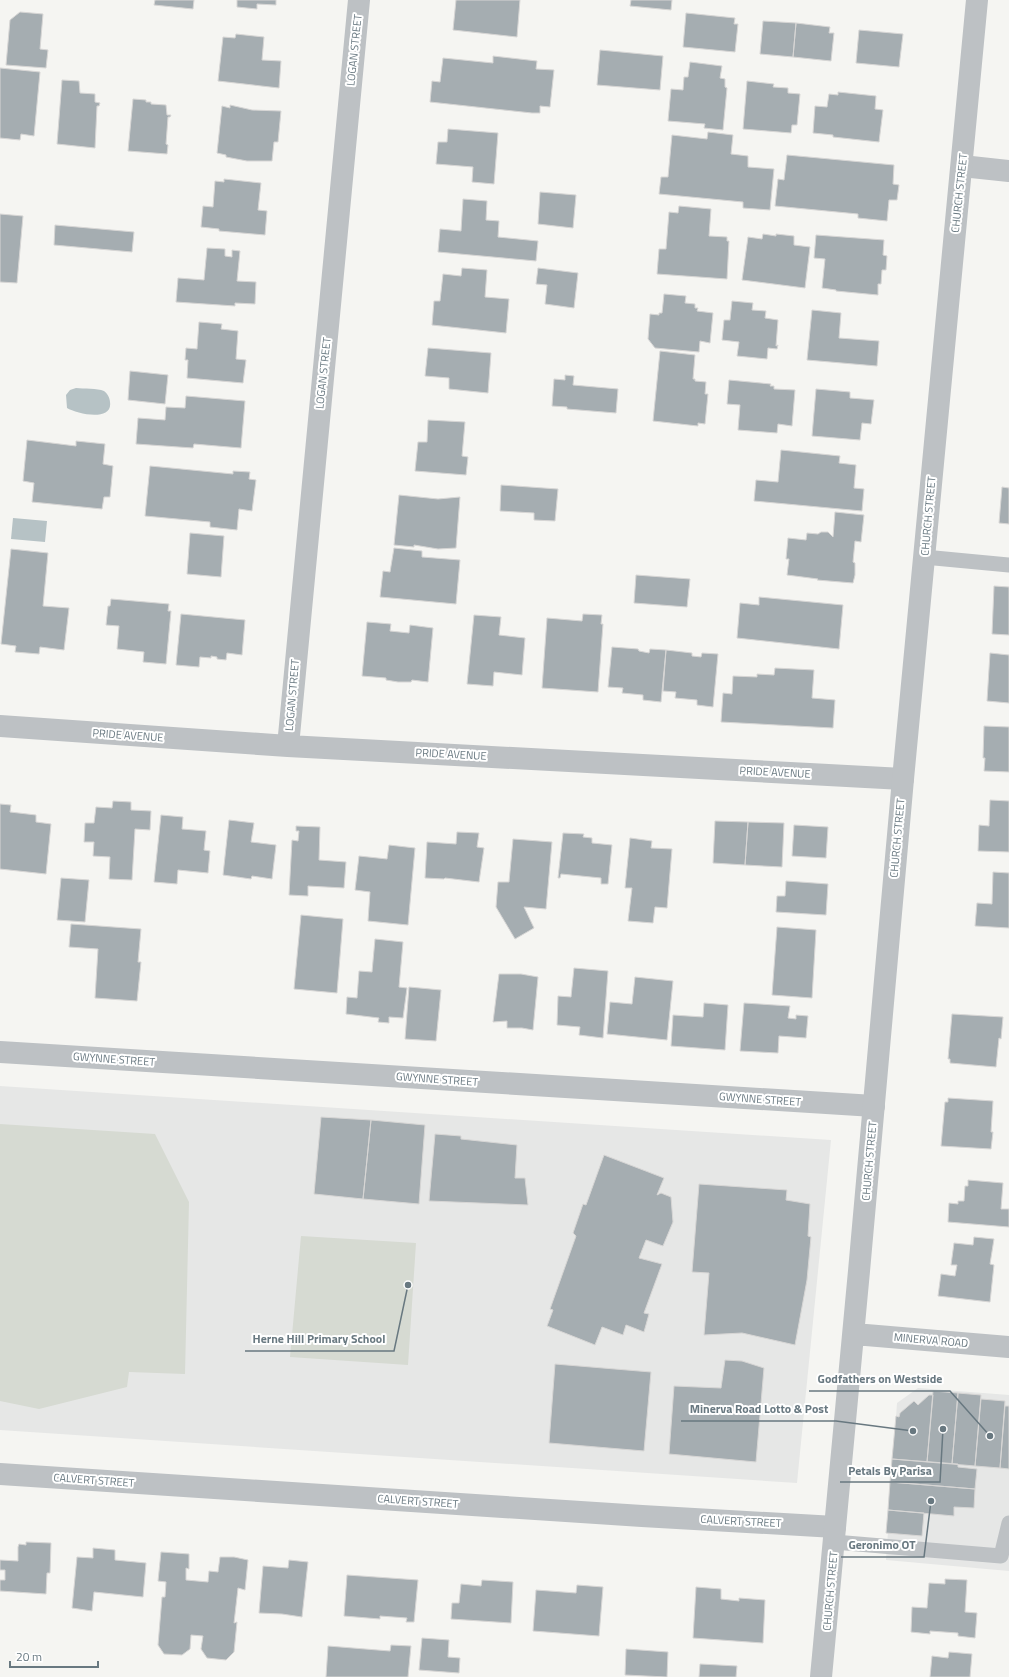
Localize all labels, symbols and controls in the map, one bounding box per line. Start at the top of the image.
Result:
street label: LOGAN STREET [342,13,366,87]
street label: CHURCH STREET [947,152,971,233]
street label: LOGAN STREET [311,336,335,410]
street label: CHURCH STREET [917,475,939,556]
street label: LOGAN STREET [281,658,303,732]
street label: PRIDE AVENUE [92,725,164,745]
street label: PRIDE AVENUE [415,744,487,764]
street label: PRIDE AVENUE [739,762,811,782]
street label: CHURCH STREET [886,797,908,878]
street label: GWYNNE STREET [72,1048,156,1070]
street label: GWYNNE STREET [395,1068,479,1090]
street label: GWYNNE STREET [718,1088,802,1110]
street label: CHURCH STREET [858,1120,880,1201]
callout: Herne Hill Primary School [245,1327,394,1351]
text: Herne Hill Primary School [253,1329,385,1348]
street label: MINERVA ROAD [893,1329,969,1351]
callout: Godfathers on Westside [809,1367,950,1391]
text: Godfathers on Westside [818,1369,942,1388]
callout: Minerva Road Lotto & Post [681,1397,836,1421]
text: Minerva Road Lotto & Post [690,1399,829,1418]
callout: Petals By Parisa [840,1458,940,1482]
text: Petals By Parisa [848,1461,932,1480]
street label: CALVERT STREET [53,1469,135,1491]
street label: CALVERT STREET [377,1490,459,1512]
street label: CALVERT STREET [700,1511,782,1531]
callout: Geronimo OT [841,1533,924,1557]
text: Geronimo OT [848,1535,916,1554]
street label: CHURCH STREET [819,1550,841,1631]
scale bar [10,1643,98,1669]
text: 20 m [16,1647,42,1666]

